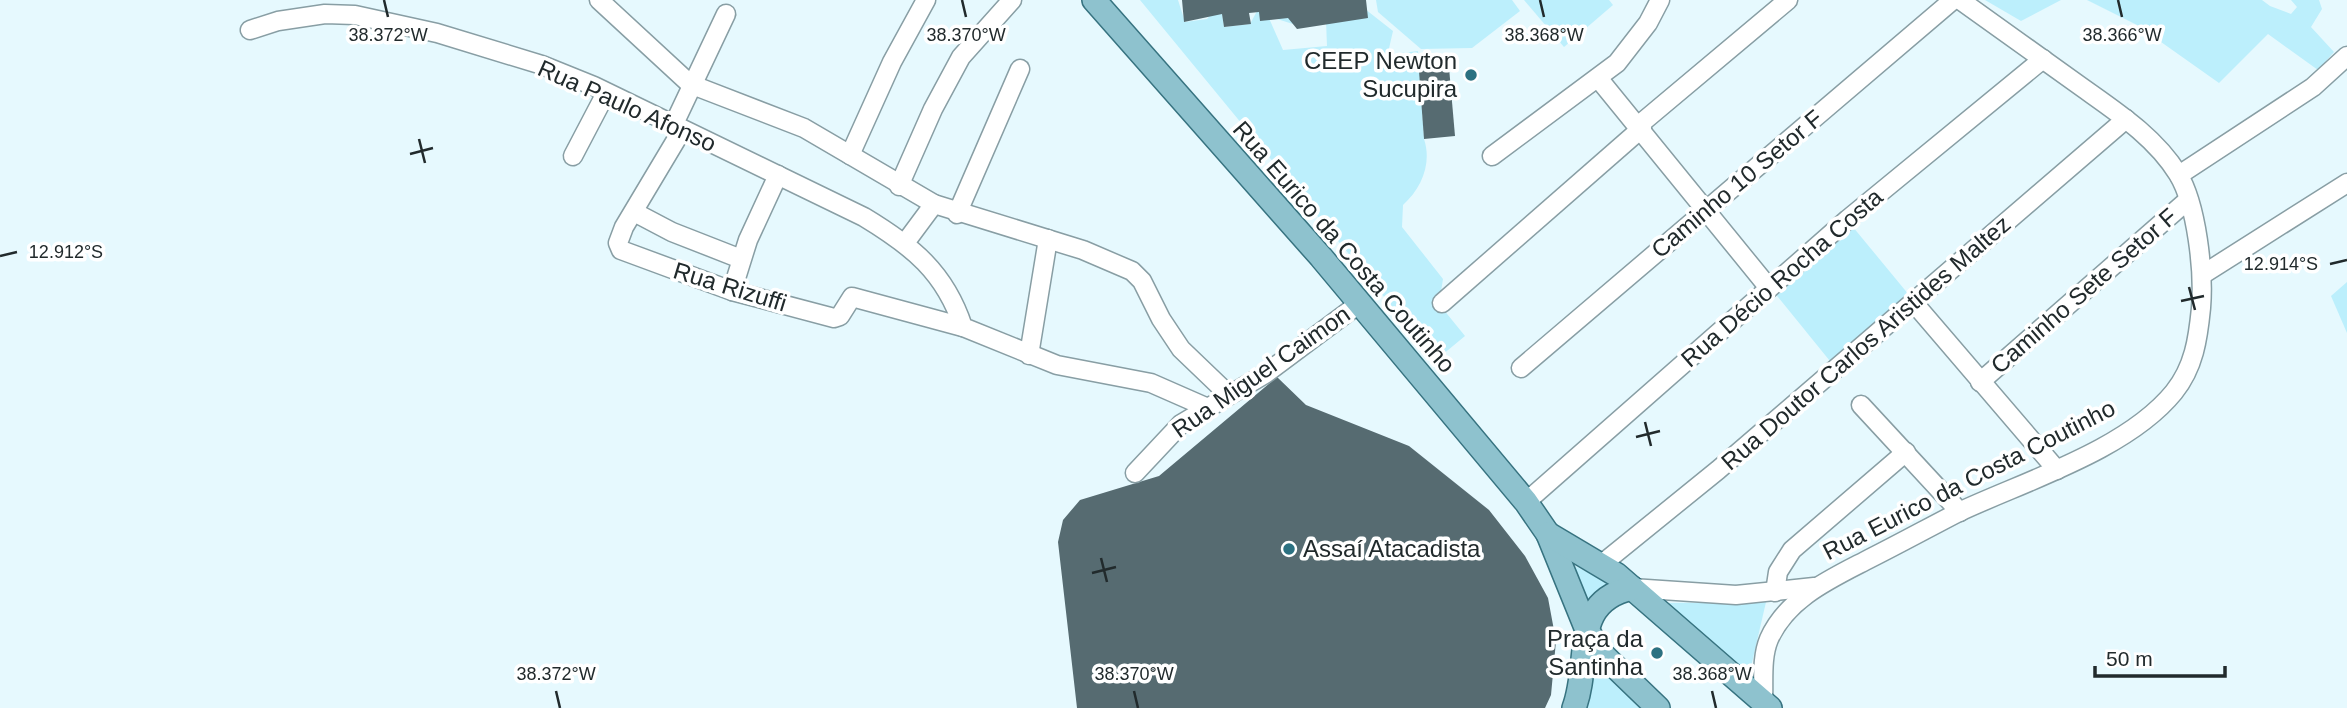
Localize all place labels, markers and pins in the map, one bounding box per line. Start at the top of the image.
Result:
place label: CEEP Newton Sucupira [1304,47,1458,102]
marker: CEEP Newton Sucupira [1463,67,1479,83]
place label: Assaí Atacadista [1303,535,1481,562]
marker: Assaí Atacadista [1281,541,1297,557]
place label: Praça da Santinha [1547,625,1644,680]
marker: Praça da Santinha [1649,645,1665,661]

